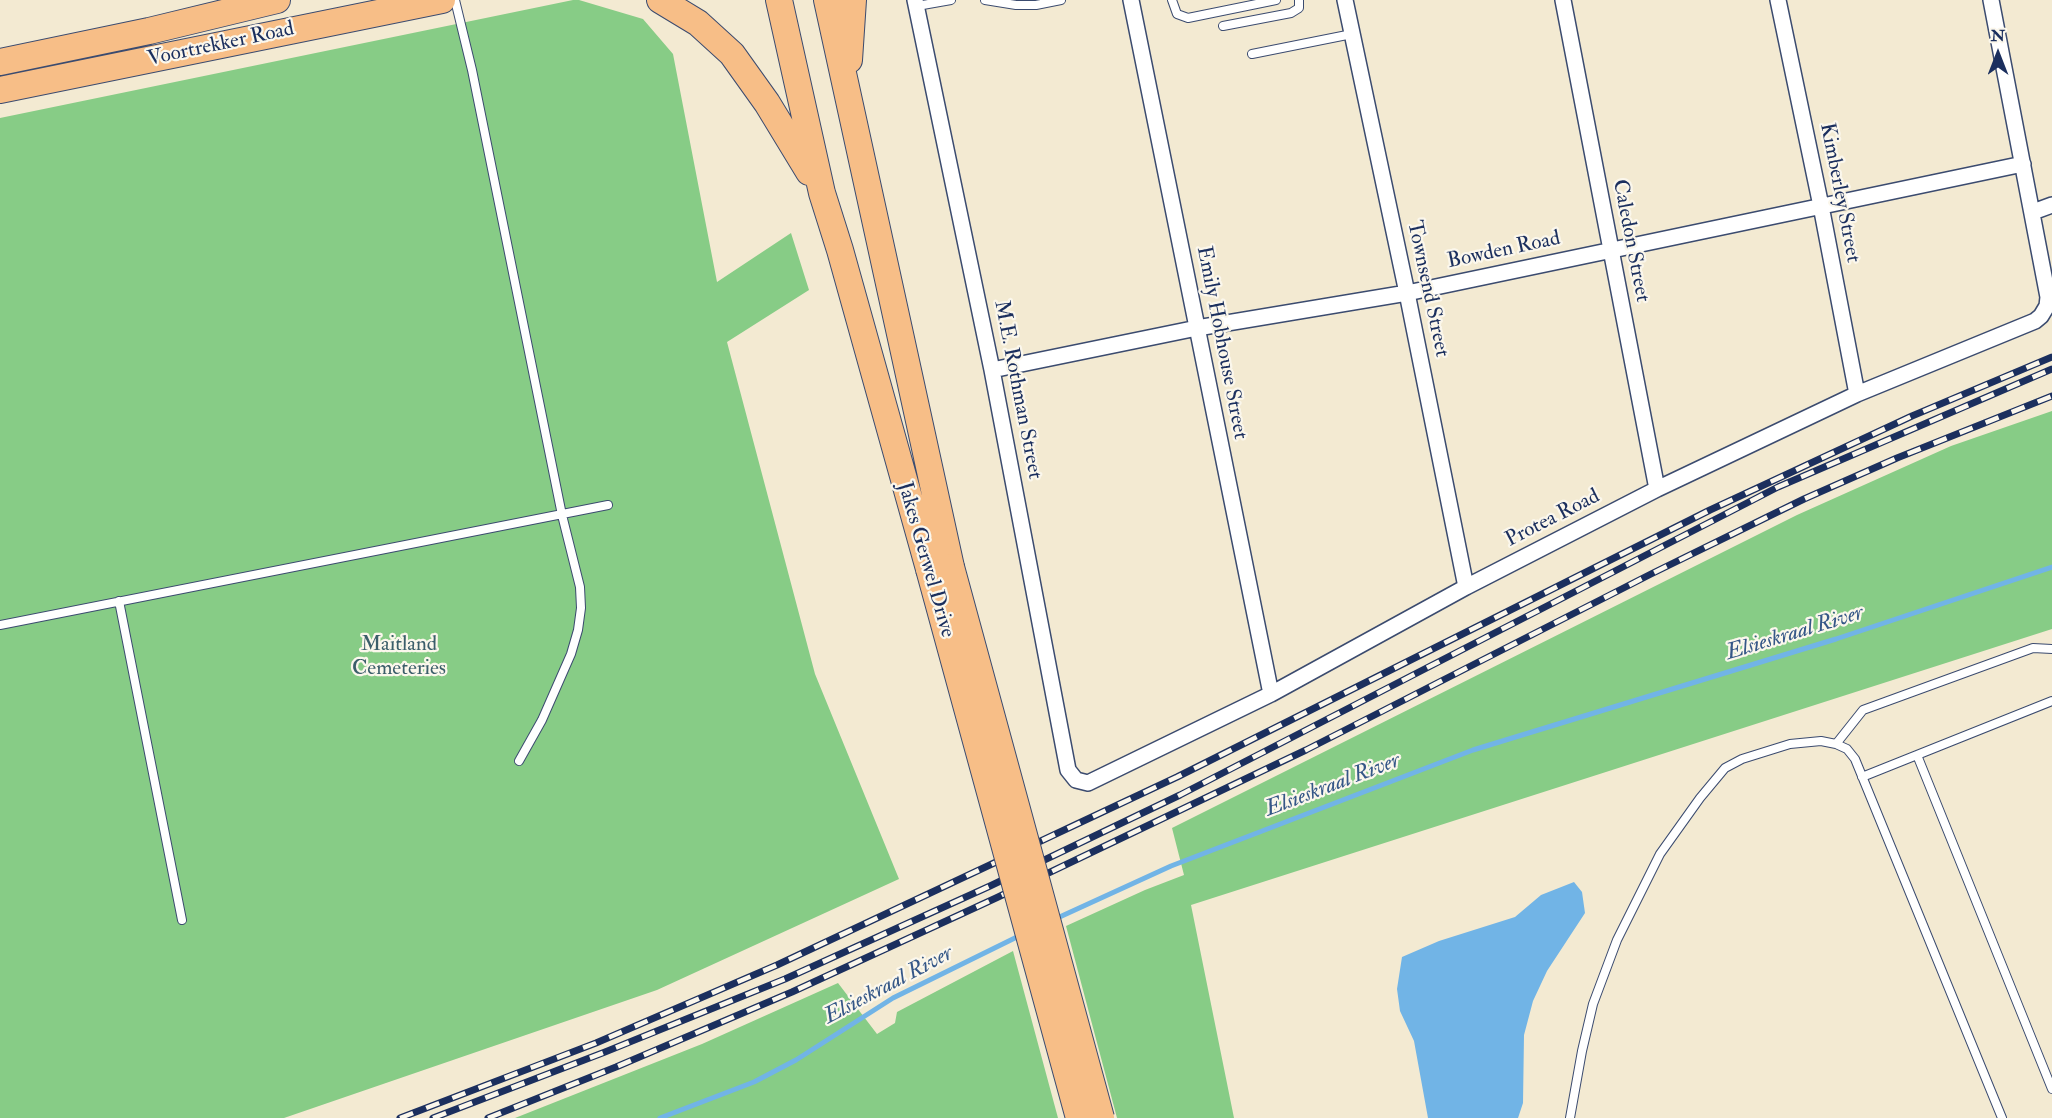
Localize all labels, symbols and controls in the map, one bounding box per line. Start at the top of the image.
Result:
street label: Voortrekker Road [145,17,297,73]
north arrow [1968,24,2028,84]
text: N [1991,26,2005,46]
street label: Kimberley Street [1813,121,1865,265]
street label: Caledon Street [1606,178,1654,304]
street label: Townsend Street [1400,219,1454,359]
street label: Bowden Road [1445,227,1563,275]
street label: Emily Hobhouse Street [1190,244,1252,442]
street label: M.E. Rothman Street [987,298,1047,482]
street label: Jakes Gerwel Drive [891,479,959,641]
street label: Protea Road [1502,485,1604,553]
water label: Elsieskraal River [1723,601,1867,667]
park label: Maitland Cemeteries [352,632,446,682]
water label: Elsieskraal River [1262,748,1404,824]
water label: Elsieskraal River [820,941,958,1031]

